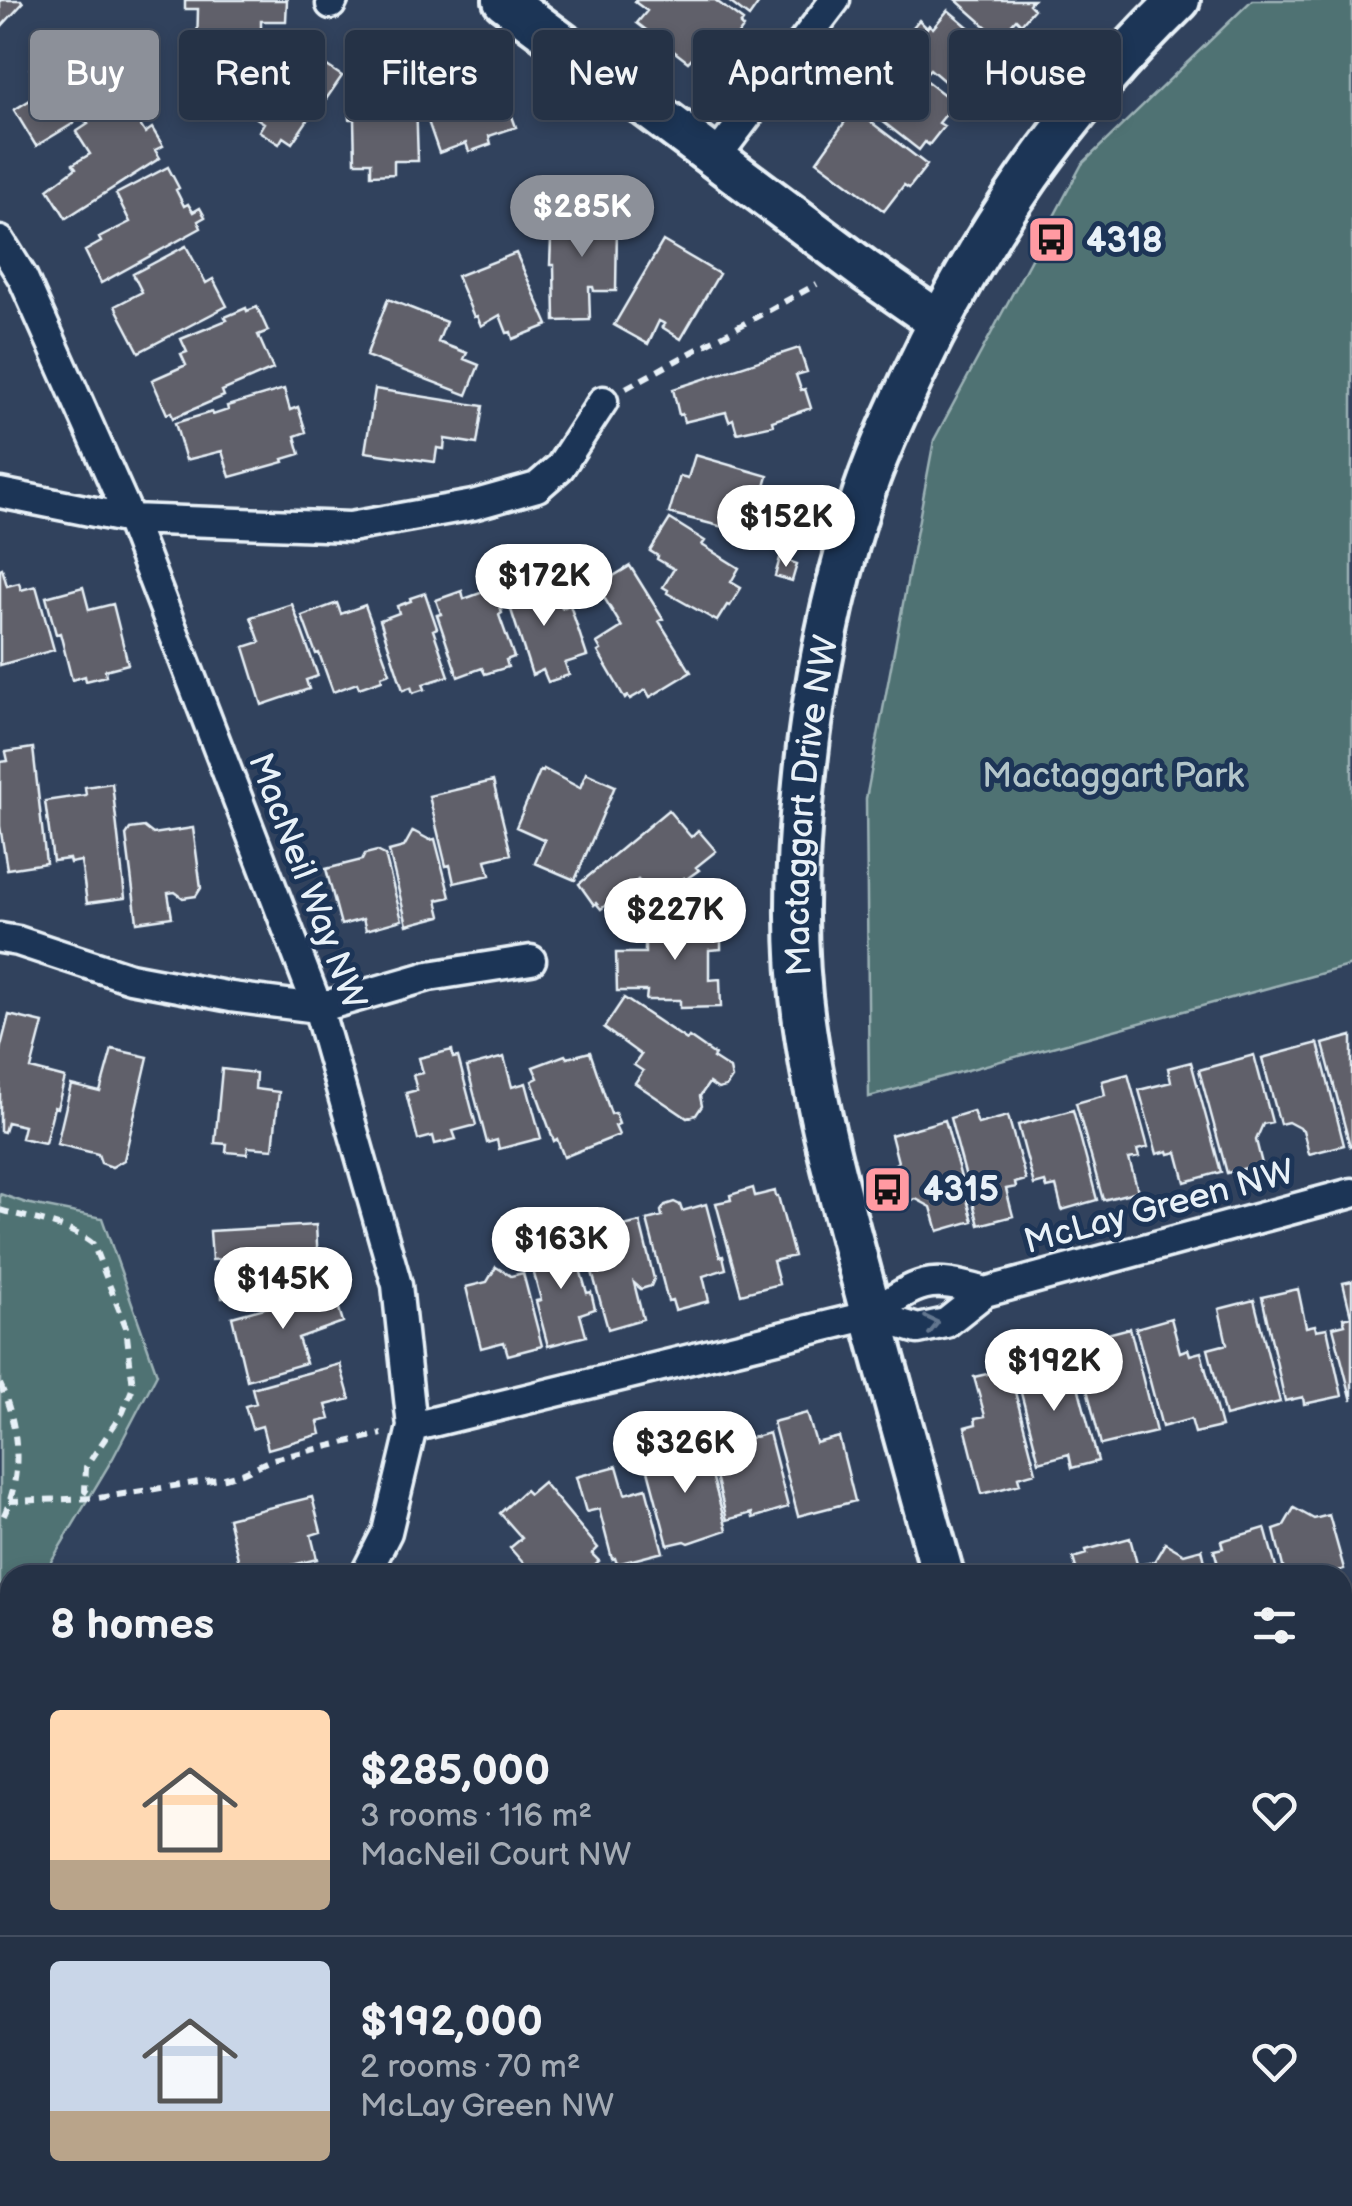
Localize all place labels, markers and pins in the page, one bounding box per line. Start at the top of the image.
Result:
pin: $285K [512,175,652,260]
bus stop icon: 4318 [1025,214,1077,266]
place label: 4318 [1086,220,1163,263]
pin: $152K [716,485,856,570]
pin: $172K [474,544,614,629]
pin: $227K [605,878,745,963]
bus stop icon: 4315 [862,1163,914,1215]
place label: 4315 [923,1169,999,1212]
pin: $163K [491,1207,631,1292]
pin: $145K [213,1247,353,1332]
pin: $192K [984,1329,1124,1414]
pin: $326K [615,1411,755,1496]

